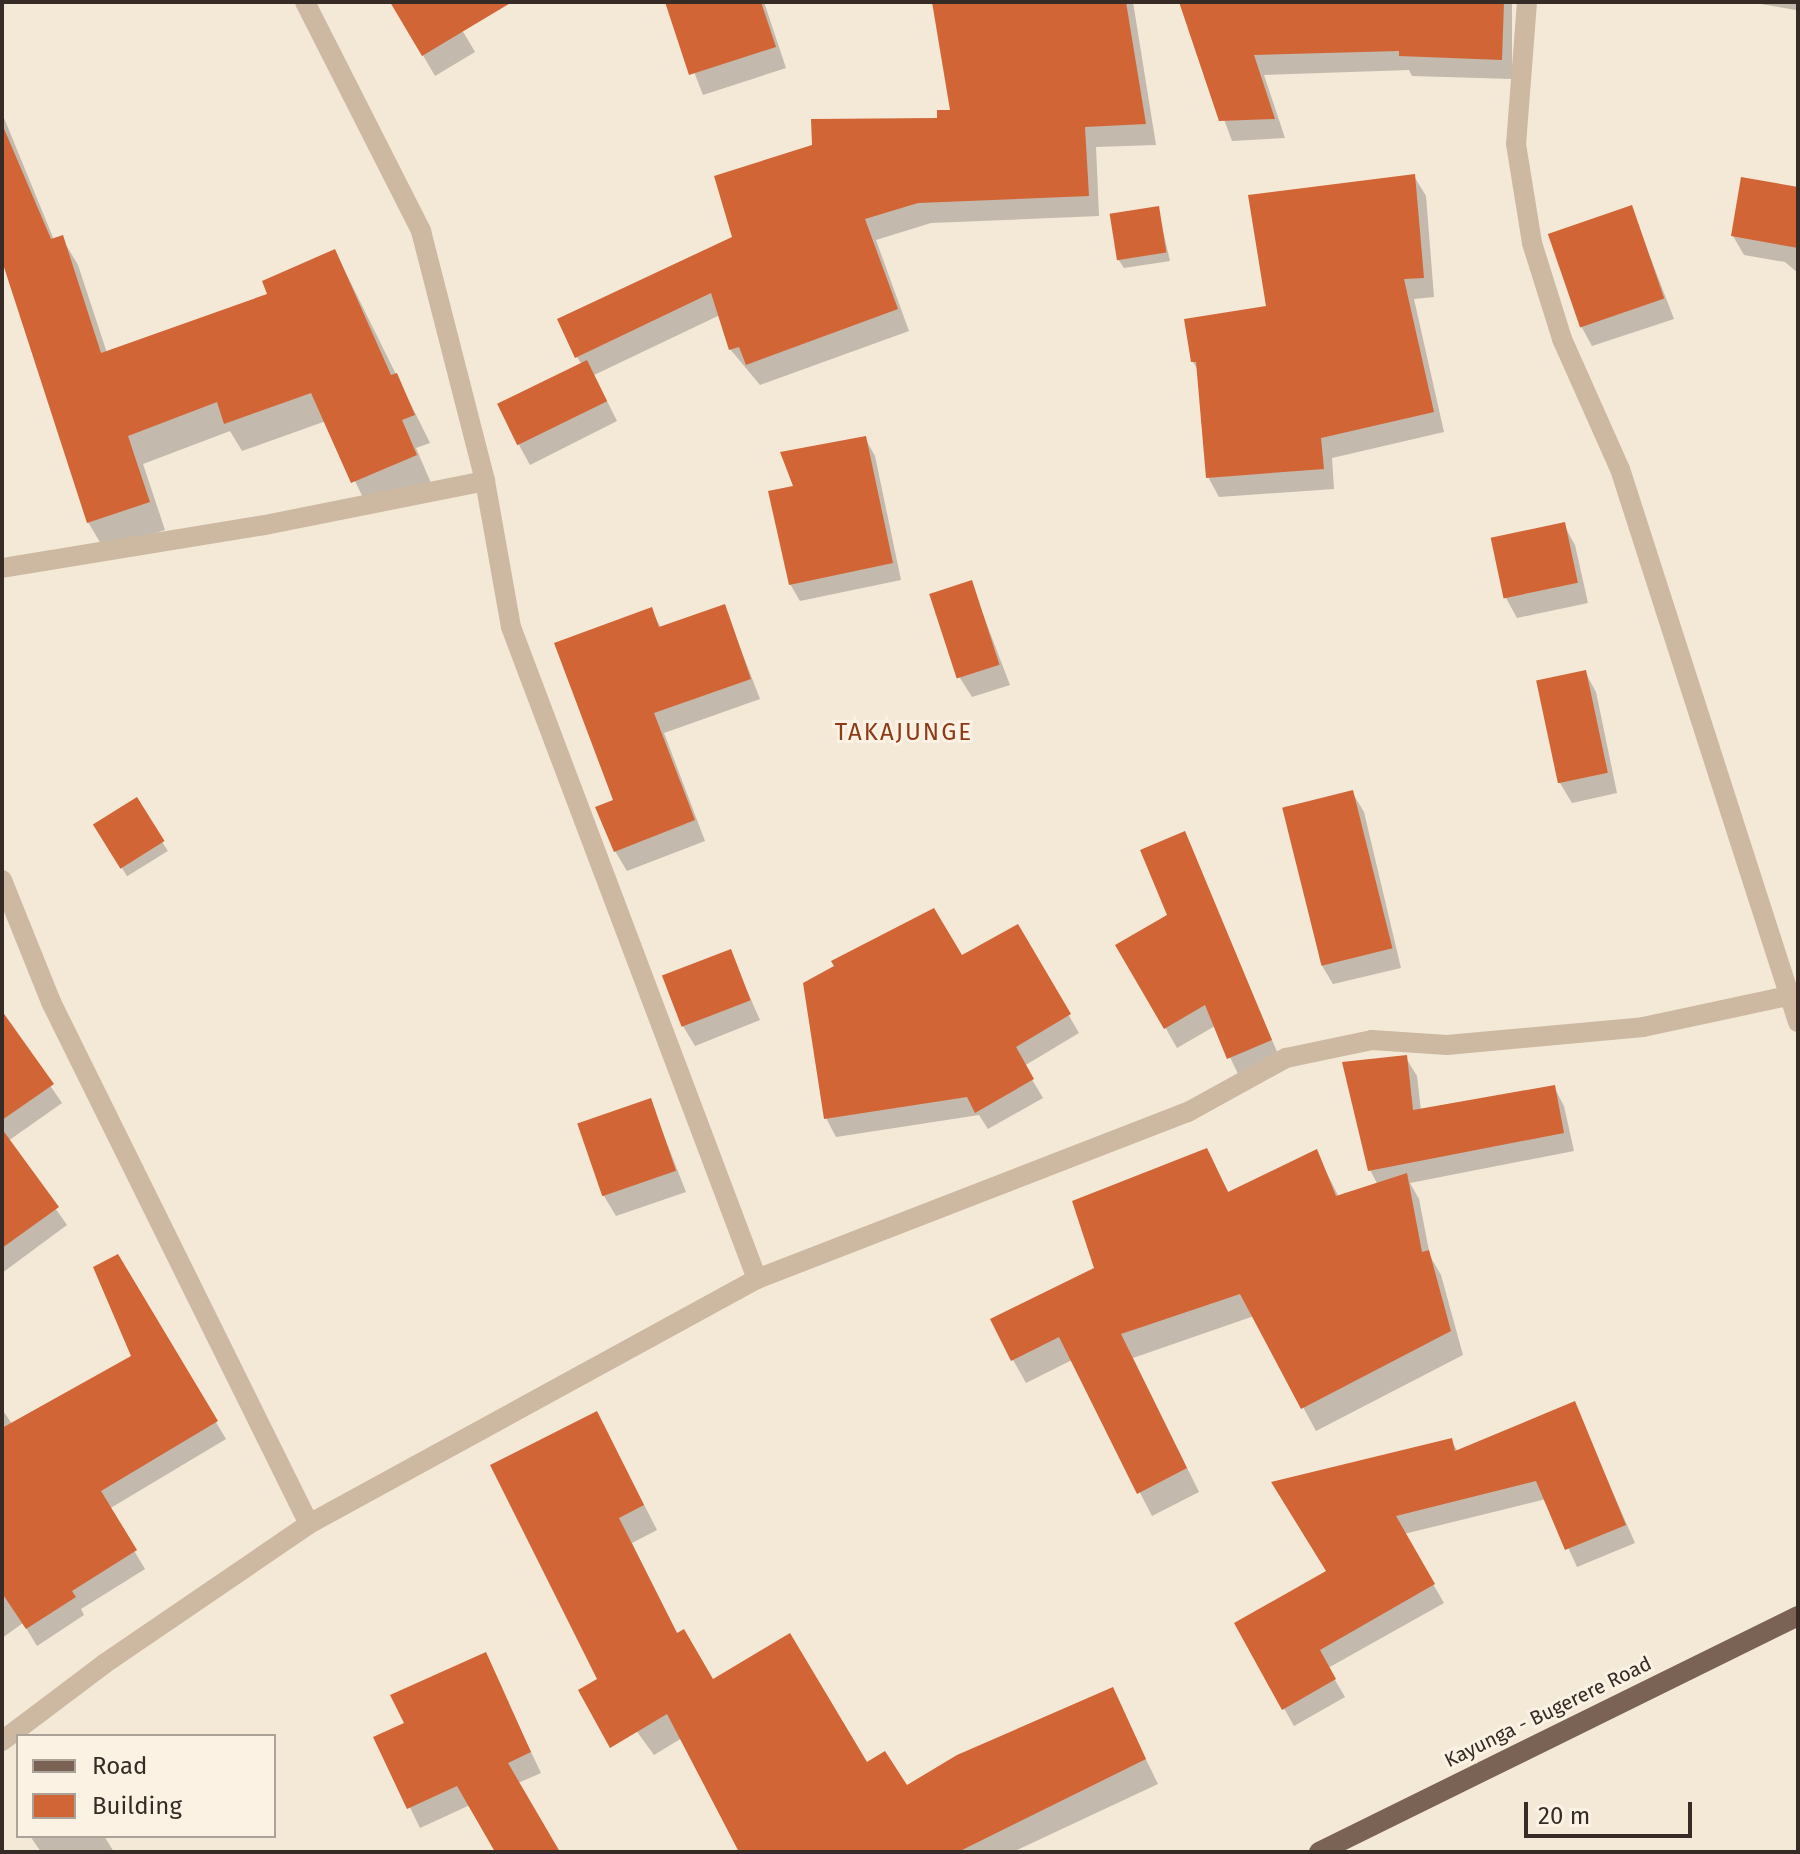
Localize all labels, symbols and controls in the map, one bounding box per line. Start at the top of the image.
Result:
district label: TAKAJUNGE [835,719,973,747]
street label: Kayunga - Bugerere Road [1441,1651,1655,1773]
legend [16,1734,276,1838]
text: Road [92,1752,147,1780]
scale bar [1528,1786,1696,1836]
text: Building [92,1792,182,1820]
text: 20 m [1538,1802,1590,1830]

